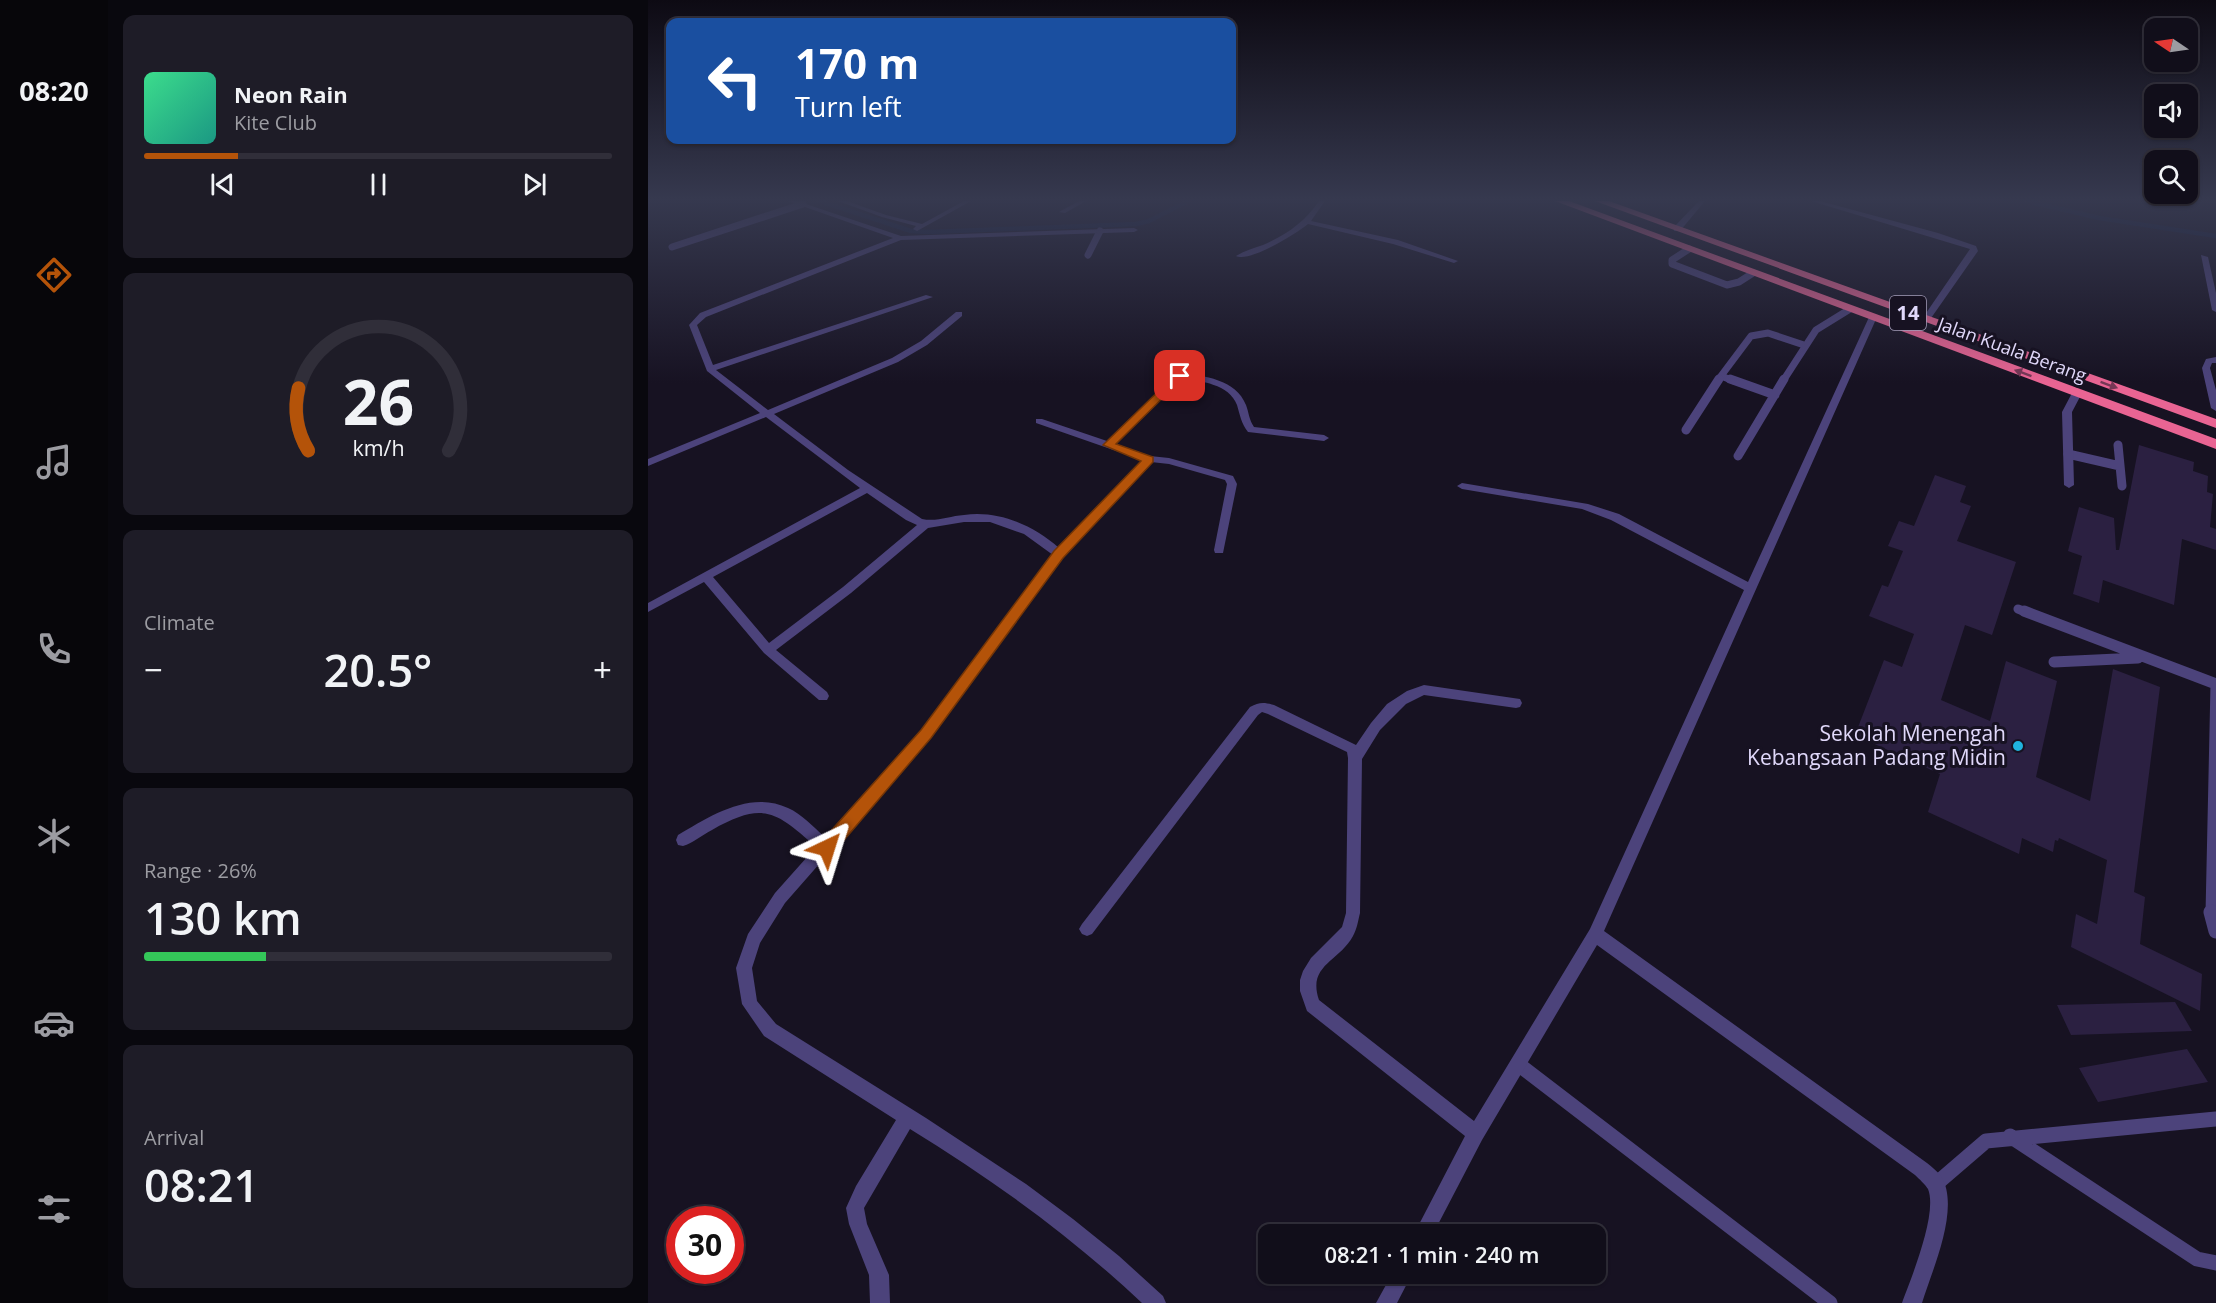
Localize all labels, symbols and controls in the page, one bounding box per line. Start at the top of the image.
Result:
north arrow [2144,18,2198,72]
map controls [2144,18,2198,204]
text: 170 m [795,34,919,91]
icon: left [696,42,774,120]
text: 08:20 [19,72,89,109]
text: Neon Rain [234,79,348,109]
button: sound [2144,84,2198,138]
text: Turn left [795,88,902,125]
text: Kite Club [234,109,317,136]
button: search [2144,150,2198,204]
icon: previous [206,168,239,201]
icon: pause [362,168,395,201]
icon: next [518,168,551,201]
icon: directions [33,254,75,296]
road number: 14 [1890,296,1926,330]
street label: Jalan Kuala Berang [1933,310,2090,387]
pin [1154,350,1205,401]
text: 26 [342,358,414,443]
icon: arrive [1163,359,1196,392]
one-way arrow [2014,368,2032,377]
one-way arrow [2100,381,2118,391]
text: km/h [352,433,404,462]
icon: music [33,441,75,483]
text: Climate [144,609,215,636]
icon: phone [33,628,75,670]
text: 20.5° [324,639,432,700]
text: − [144,647,163,692]
text: + [593,647,612,692]
place label: Sekolah Menengah Kebangsaan Padang Midin [1747,719,2006,771]
marker: Sekolah Menengah Kebangsaan Padang Midin [2011,739,2025,753]
icon: climate [33,815,75,857]
position arrow [795,816,859,880]
text: Range · 26% [144,857,257,884]
text: 130 km [144,887,302,948]
icon: car [33,1002,75,1044]
text: Arrival [144,1124,204,1151]
text: 08:21 [144,1154,259,1215]
icon: filters [33,1188,75,1230]
speed limit sign: 30 [666,1206,744,1284]
text: 08:21 · 1 min · 240 m [1324,1239,1540,1269]

